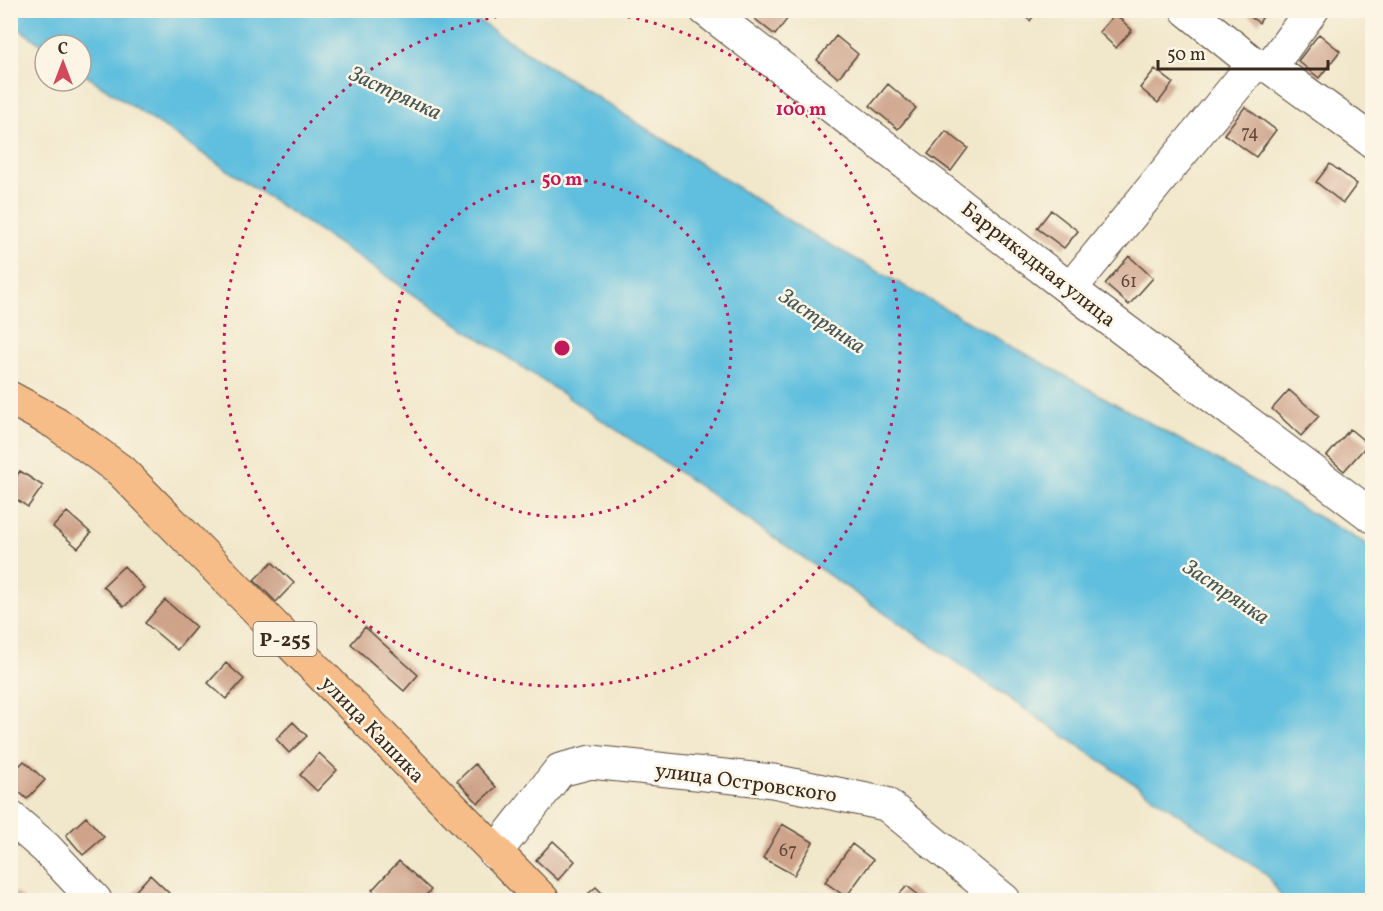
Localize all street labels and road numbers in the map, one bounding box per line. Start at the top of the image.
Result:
street label: Баррикадная улица [955,195,1122,335]
road number: Р-255 [254,622,316,656]
street label: улица Кашика [313,670,431,790]
street label: улица Островского [653,756,839,811]

